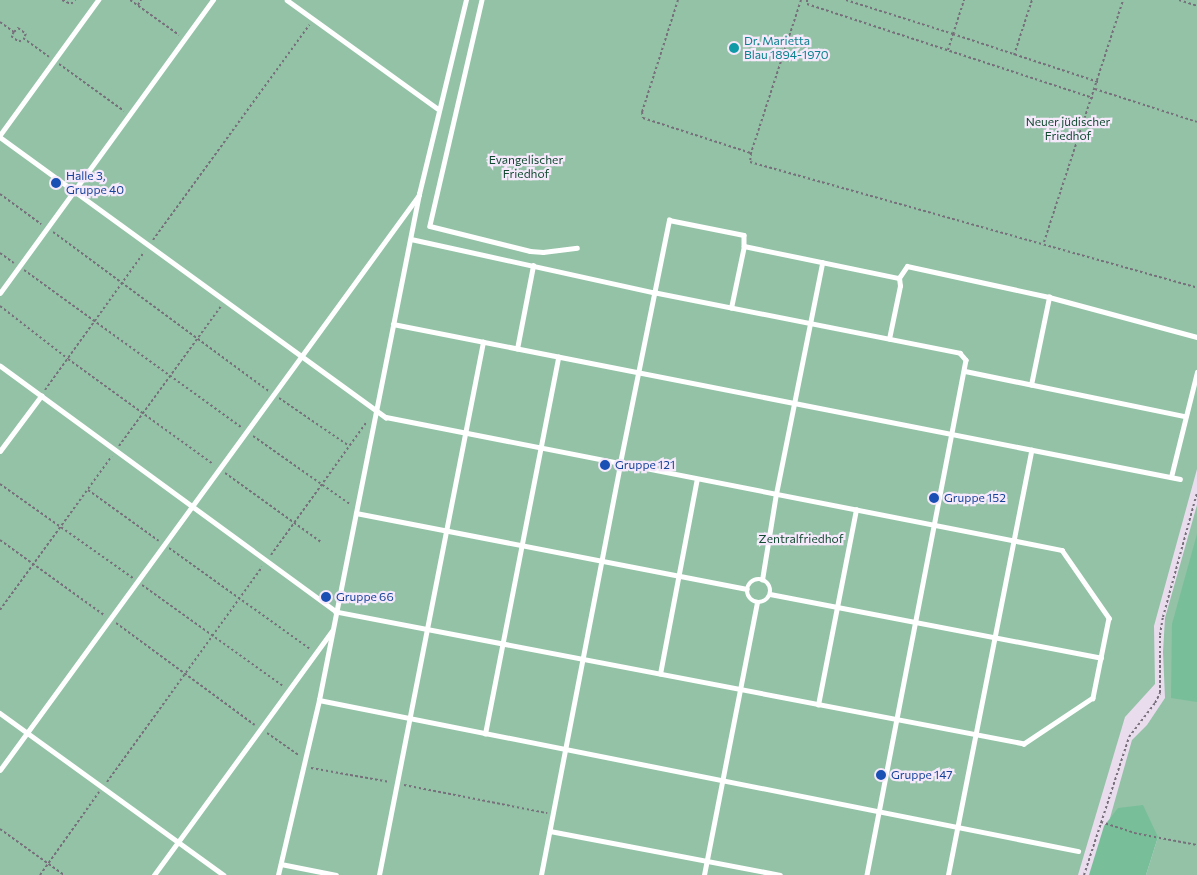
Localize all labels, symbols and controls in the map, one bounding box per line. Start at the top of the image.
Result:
place label: Dr. Marietta Blau 1894-1970 [744,34,829,62]
marker: Dr. Marietta Blau 1894-1970 [728,42,740,54]
park label: Neuer jüdischer Friedhof [1026,115,1110,143]
park label: Evangelischer Friedhof [489,153,563,181]
place label: Halle 3, Gruppe 40 [66,169,124,197]
marker: Halle 3, Gruppe 40 [50,177,62,189]
place label: Gruppe 121 [615,458,675,472]
marker: Gruppe 121 [599,459,611,471]
place label: Gruppe 152 [944,491,1006,505]
marker: Gruppe 152 [928,492,940,504]
park label: Zentralfriedhof [759,532,843,546]
place label: Gruppe 66 [336,590,394,604]
marker: Gruppe 66 [320,591,332,603]
place label: Gruppe 147 [891,768,953,782]
marker: Gruppe 147 [875,769,887,781]

